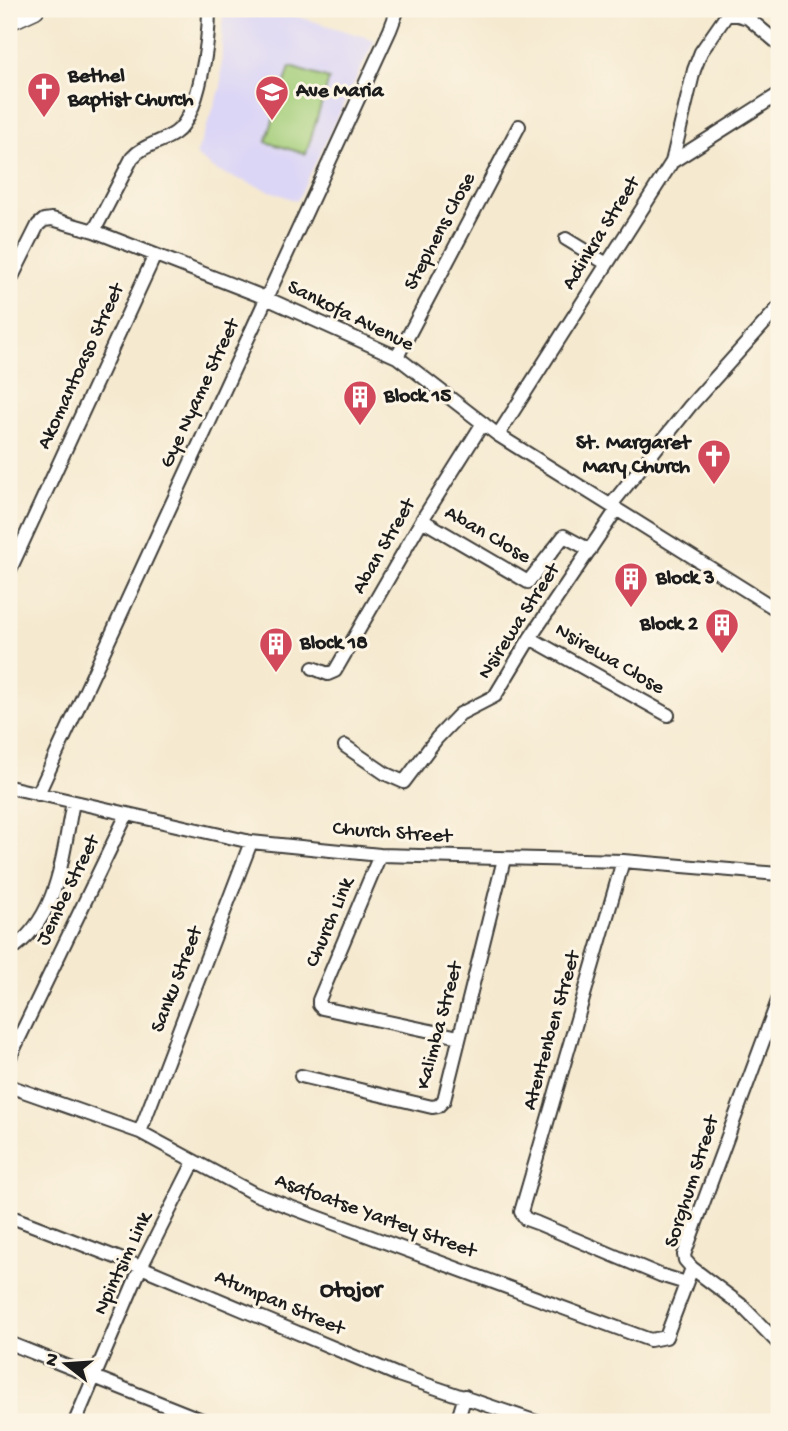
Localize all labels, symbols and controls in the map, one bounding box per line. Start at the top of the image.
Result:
place label: Bethel Baptist Church [67,65,194,114]
church icon: Bethel Baptist Church [25,70,63,119]
school or university icon: Ave Maria [253,73,291,122]
place label: Ave Maria [295,80,385,105]
street label: Stephens Close [400,168,483,295]
street label: Adinkra Street [557,171,648,295]
street label: Sankofa Avenue [283,276,418,359]
street label: Akomantoaso Street [33,278,132,454]
street label: Gye Nyame Street [155,313,248,473]
building icon: Block 15 [341,378,379,427]
place label: Block 15 [383,385,451,410]
place label: St. Margaret Mary Church [576,432,692,481]
church icon: St. Margaret Mary Church [695,437,733,486]
street label: Aban Street [348,493,424,599]
street label: Aban Close [439,501,536,571]
street label: Nsirewa Street [473,557,568,685]
building icon: Block 3 [612,560,650,609]
place label: Block 3 [655,567,715,592]
building icon: Block 2 [703,606,741,655]
place label: Block 2 [639,613,699,638]
street label: Nsirewa Close [550,619,669,702]
building icon: Block 18 [257,625,295,674]
place label: Block 18 [299,632,368,657]
street label: Church Street [332,817,455,851]
street label: Jembe Street [32,830,108,950]
street label: Church Link [301,872,362,972]
street label: Sanku Street [146,921,211,1037]
street label: Atentenben Street [518,946,588,1113]
street label: Kalimba Street [412,957,471,1093]
street label: Sorghum Street [660,1111,727,1251]
street label: Asafoatse Yartey Street [271,1169,481,1266]
street label: Npintsim Link [89,1206,160,1320]
street label: Atumpan Street [210,1265,350,1344]
district label: Otojor [320,1278,385,1305]
north arrow [32,1330,102,1400]
text: N [40,1351,66,1369]

